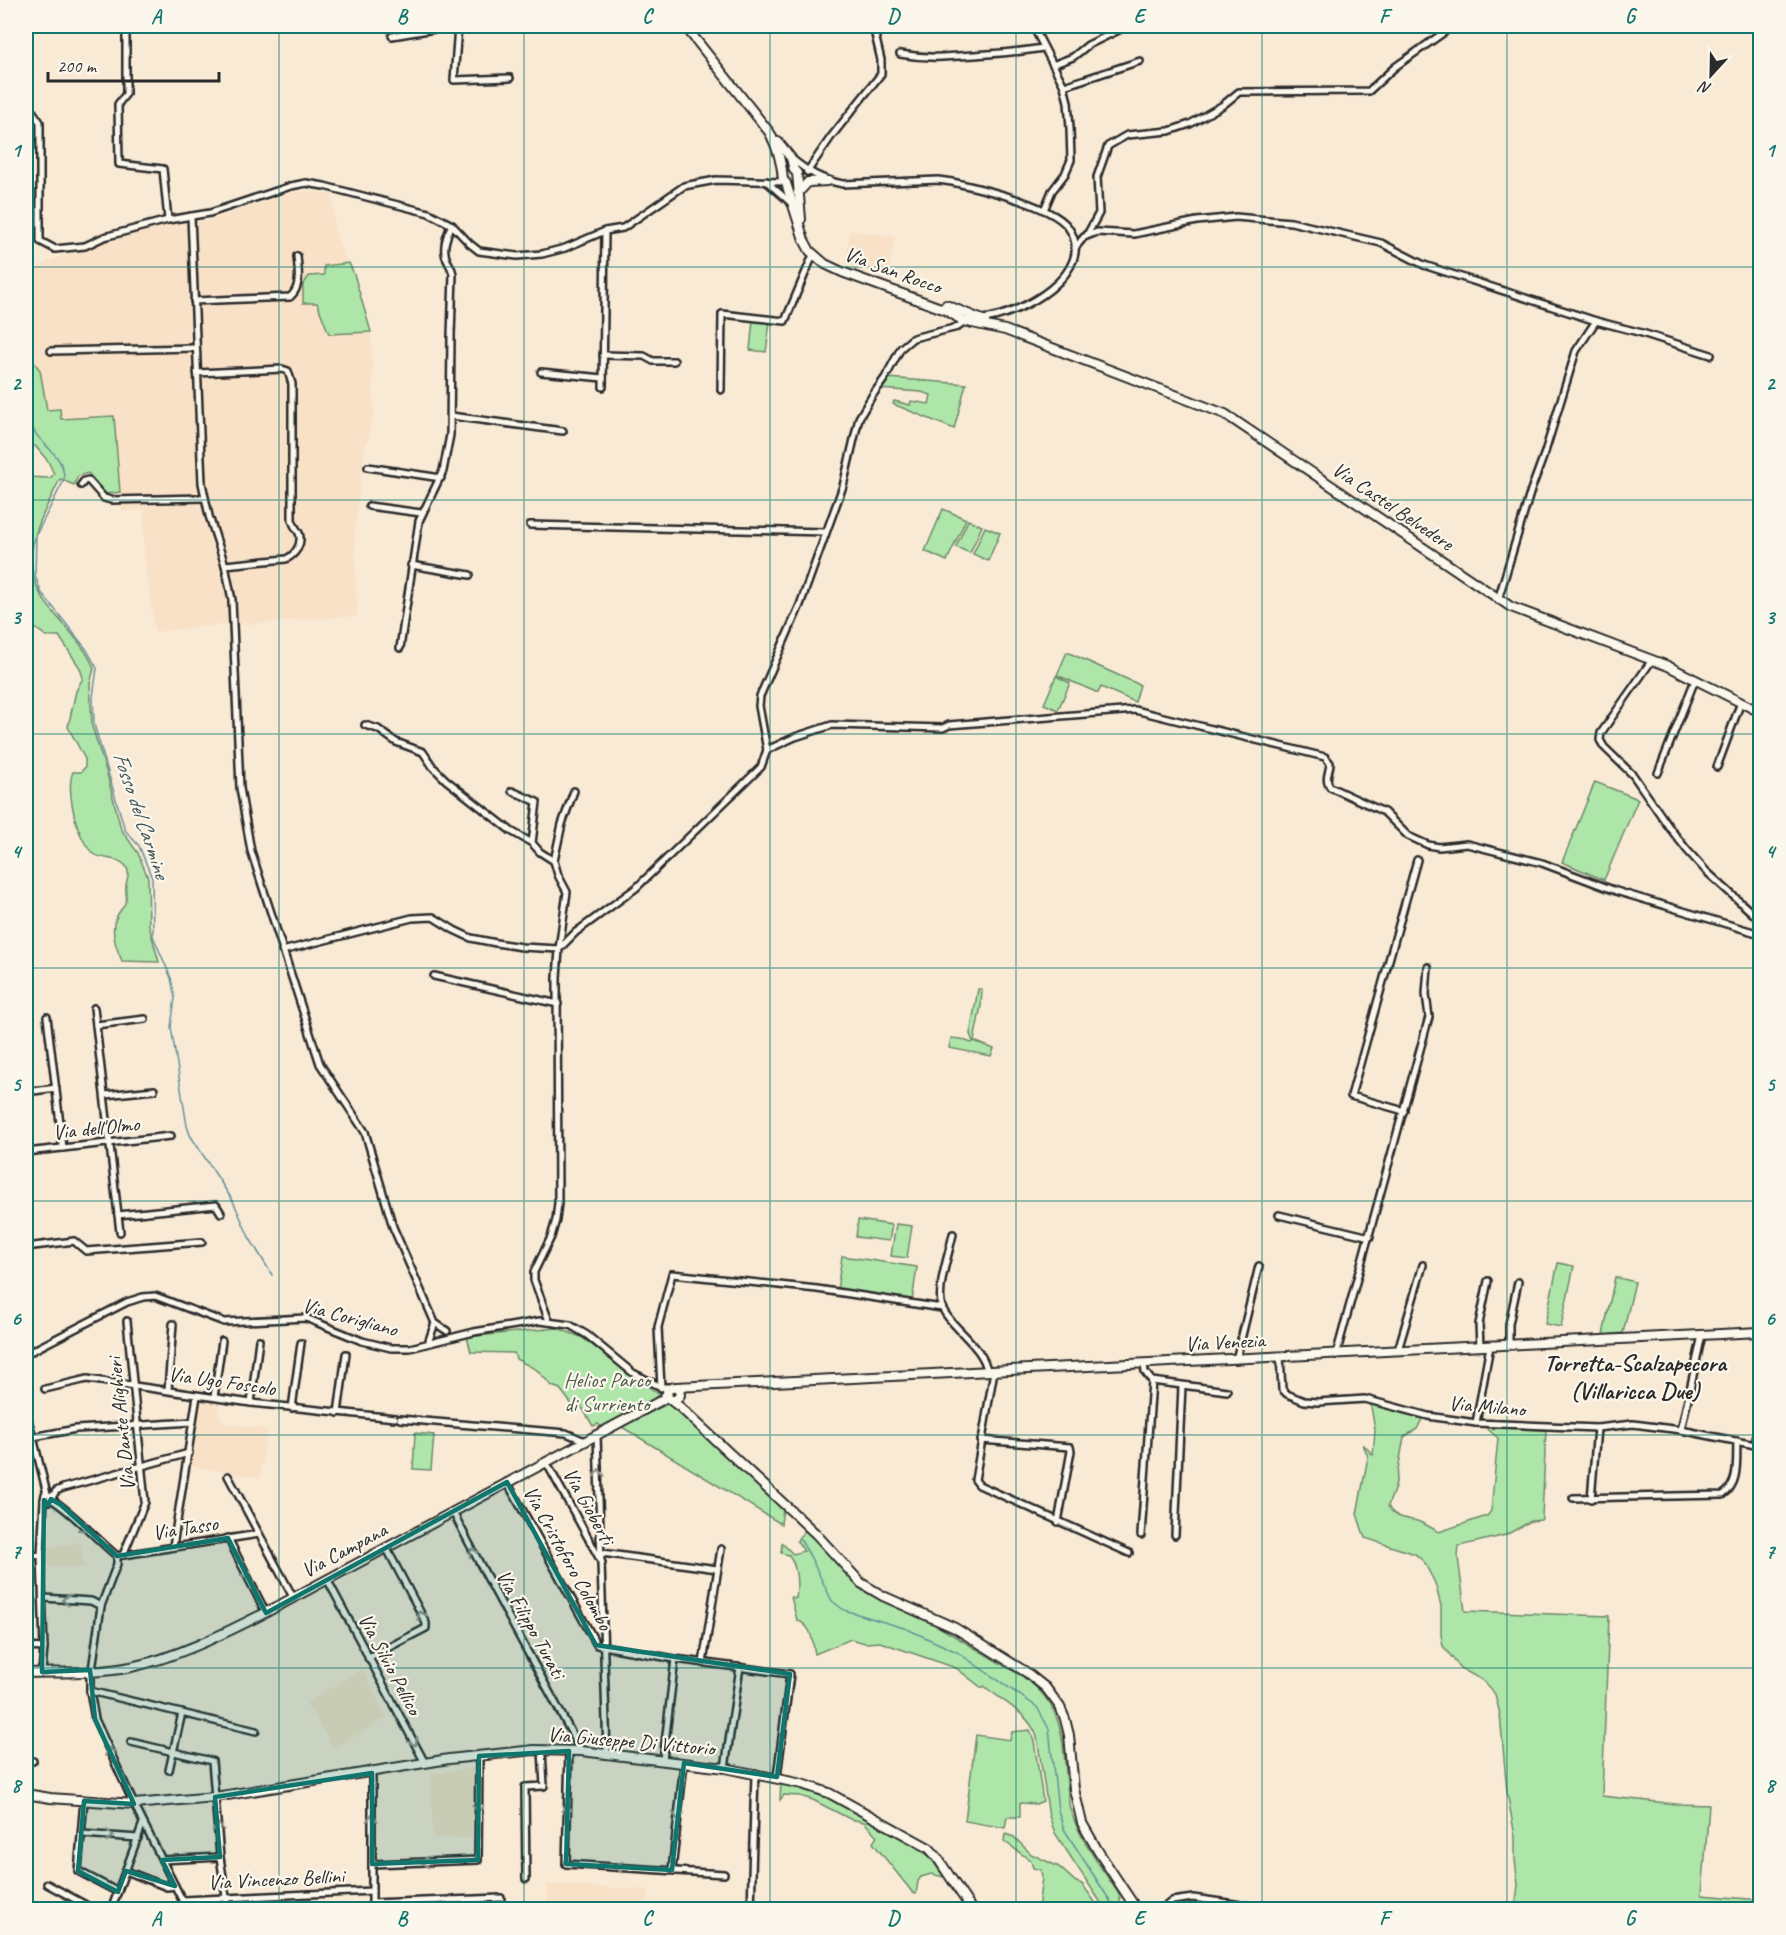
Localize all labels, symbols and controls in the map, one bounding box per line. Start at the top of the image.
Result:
text: A [151,4,163,29]
text: B [397,4,409,29]
text: C [642,4,654,29]
text: D [887,4,901,29]
text: E [1134,4,1148,29]
text: F [1379,4,1393,29]
text: G [1625,4,1638,29]
scale bar [48,45,219,83]
north arrow [1681,45,1741,105]
text: 200 m [57,55,98,77]
text: N [1695,76,1714,99]
text: 1 [12,138,23,163]
text: 1 [1766,138,1777,163]
street label: Via San Rocco [841,240,947,300]
text: 2 [12,371,23,396]
text: 2 [1766,371,1777,396]
street label: Via Castel Belvedere [1327,456,1460,557]
text: 3 [12,605,23,630]
text: 3 [1766,605,1777,630]
water label: Fosso del Carmine [106,748,177,884]
text: 4 [12,839,24,864]
text: 4 [1766,839,1778,864]
text: 5 [12,1072,23,1097]
text: 5 [1766,1072,1777,1097]
street label: Via dell'Olmo [51,1110,142,1145]
street label: Via Corigliano [300,1292,402,1343]
text: 6 [11,1306,22,1331]
text: 6 [1765,1306,1776,1331]
street label: Via Venezia [1185,1327,1268,1357]
district label: Torretta-Scalzapecora (Villaricca Due) [1544,1348,1728,1406]
street label: Via Dante Alighieri [101,1353,141,1492]
street label: Via Ugo Foscolo [167,1361,279,1402]
park label: Helios Parco di Surriento [564,1367,653,1417]
street label: Via Milano [1448,1390,1529,1423]
street label: Via Gioberti [557,1463,622,1552]
one-way arrow [593,1469,606,1478]
street label: Via Cristoforo Colombo [518,1481,619,1636]
street label: Via Tasso [151,1510,221,1546]
street label: Via Campana [297,1516,393,1583]
one-way arrow [76,1520,87,1531]
text: 7 [12,1539,23,1564]
text: 7 [1766,1539,1777,1564]
one-way arrow [469,1547,480,1558]
street label: Via Filippo Turati [490,1565,573,1686]
one-way arrow [240,1569,251,1580]
one-way arrow [62,1593,71,1606]
street label: Via Silvio Pellico [352,1609,429,1721]
one-way arrow [417,1610,429,1621]
street label: Via Giuseppe Di Vittorio [546,1721,718,1761]
one-way arrow [406,1736,418,1747]
one-way arrow [105,1746,117,1757]
text: 8 [12,1773,24,1798]
text: 8 [1766,1773,1778,1798]
one-way arrow [472,1803,484,1812]
one-way arrow [561,1803,573,1812]
one-way arrow [673,1812,685,1821]
one-way arrow [366,1814,378,1823]
one-way arrow [212,1823,225,1832]
one-way arrow [105,1829,114,1842]
one-way arrow [420,1855,429,1868]
one-way arrow [615,1861,624,1874]
street label: Via Vincenzo Bellini [207,1862,348,1896]
text: A [151,1906,163,1931]
text: B [397,1906,409,1931]
text: C [642,1906,654,1931]
text: D [887,1906,901,1931]
text: E [1134,1906,1148,1931]
text: F [1379,1906,1393,1931]
text: G [1625,1906,1638,1931]

